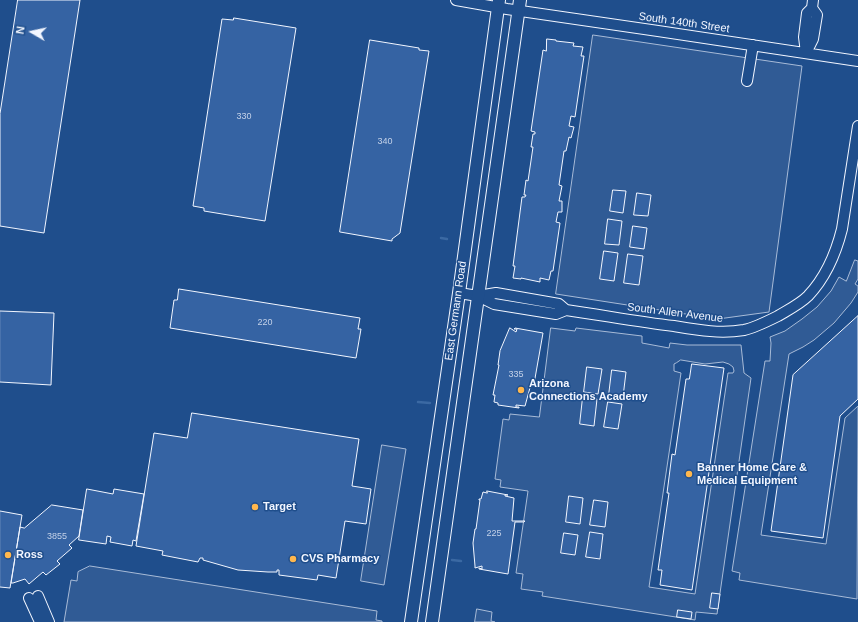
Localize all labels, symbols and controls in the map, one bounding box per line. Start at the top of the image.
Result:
street label: South 140th Street [638,10,730,36]
north arrow [12,12,52,52]
text: N [14,25,27,35]
house number: 330 [236,112,252,122]
house number: 340 [377,137,393,147]
street label: East Germann Road [442,260,470,362]
street label: South Allen Avenue [626,301,724,325]
house number: 220 [257,318,273,328]
house number: 335 [508,370,524,380]
place label: Arizona Connections Academy [529,377,648,403]
marker: Arizona Connections Academy [516,385,526,395]
place label: Banner Home Care & Medical Equipment [697,461,807,487]
marker: Banner Home Care & Medical Equipment [684,469,694,479]
place label: Target [263,500,296,514]
marker: Target [250,502,260,512]
house number: 225 [486,529,502,539]
house number: 3855 [47,532,67,542]
place label: Ross [16,548,43,562]
marker: Ross [3,550,13,560]
place label: CVS Pharmacy [301,552,379,566]
marker: CVS Pharmacy [288,554,298,564]

